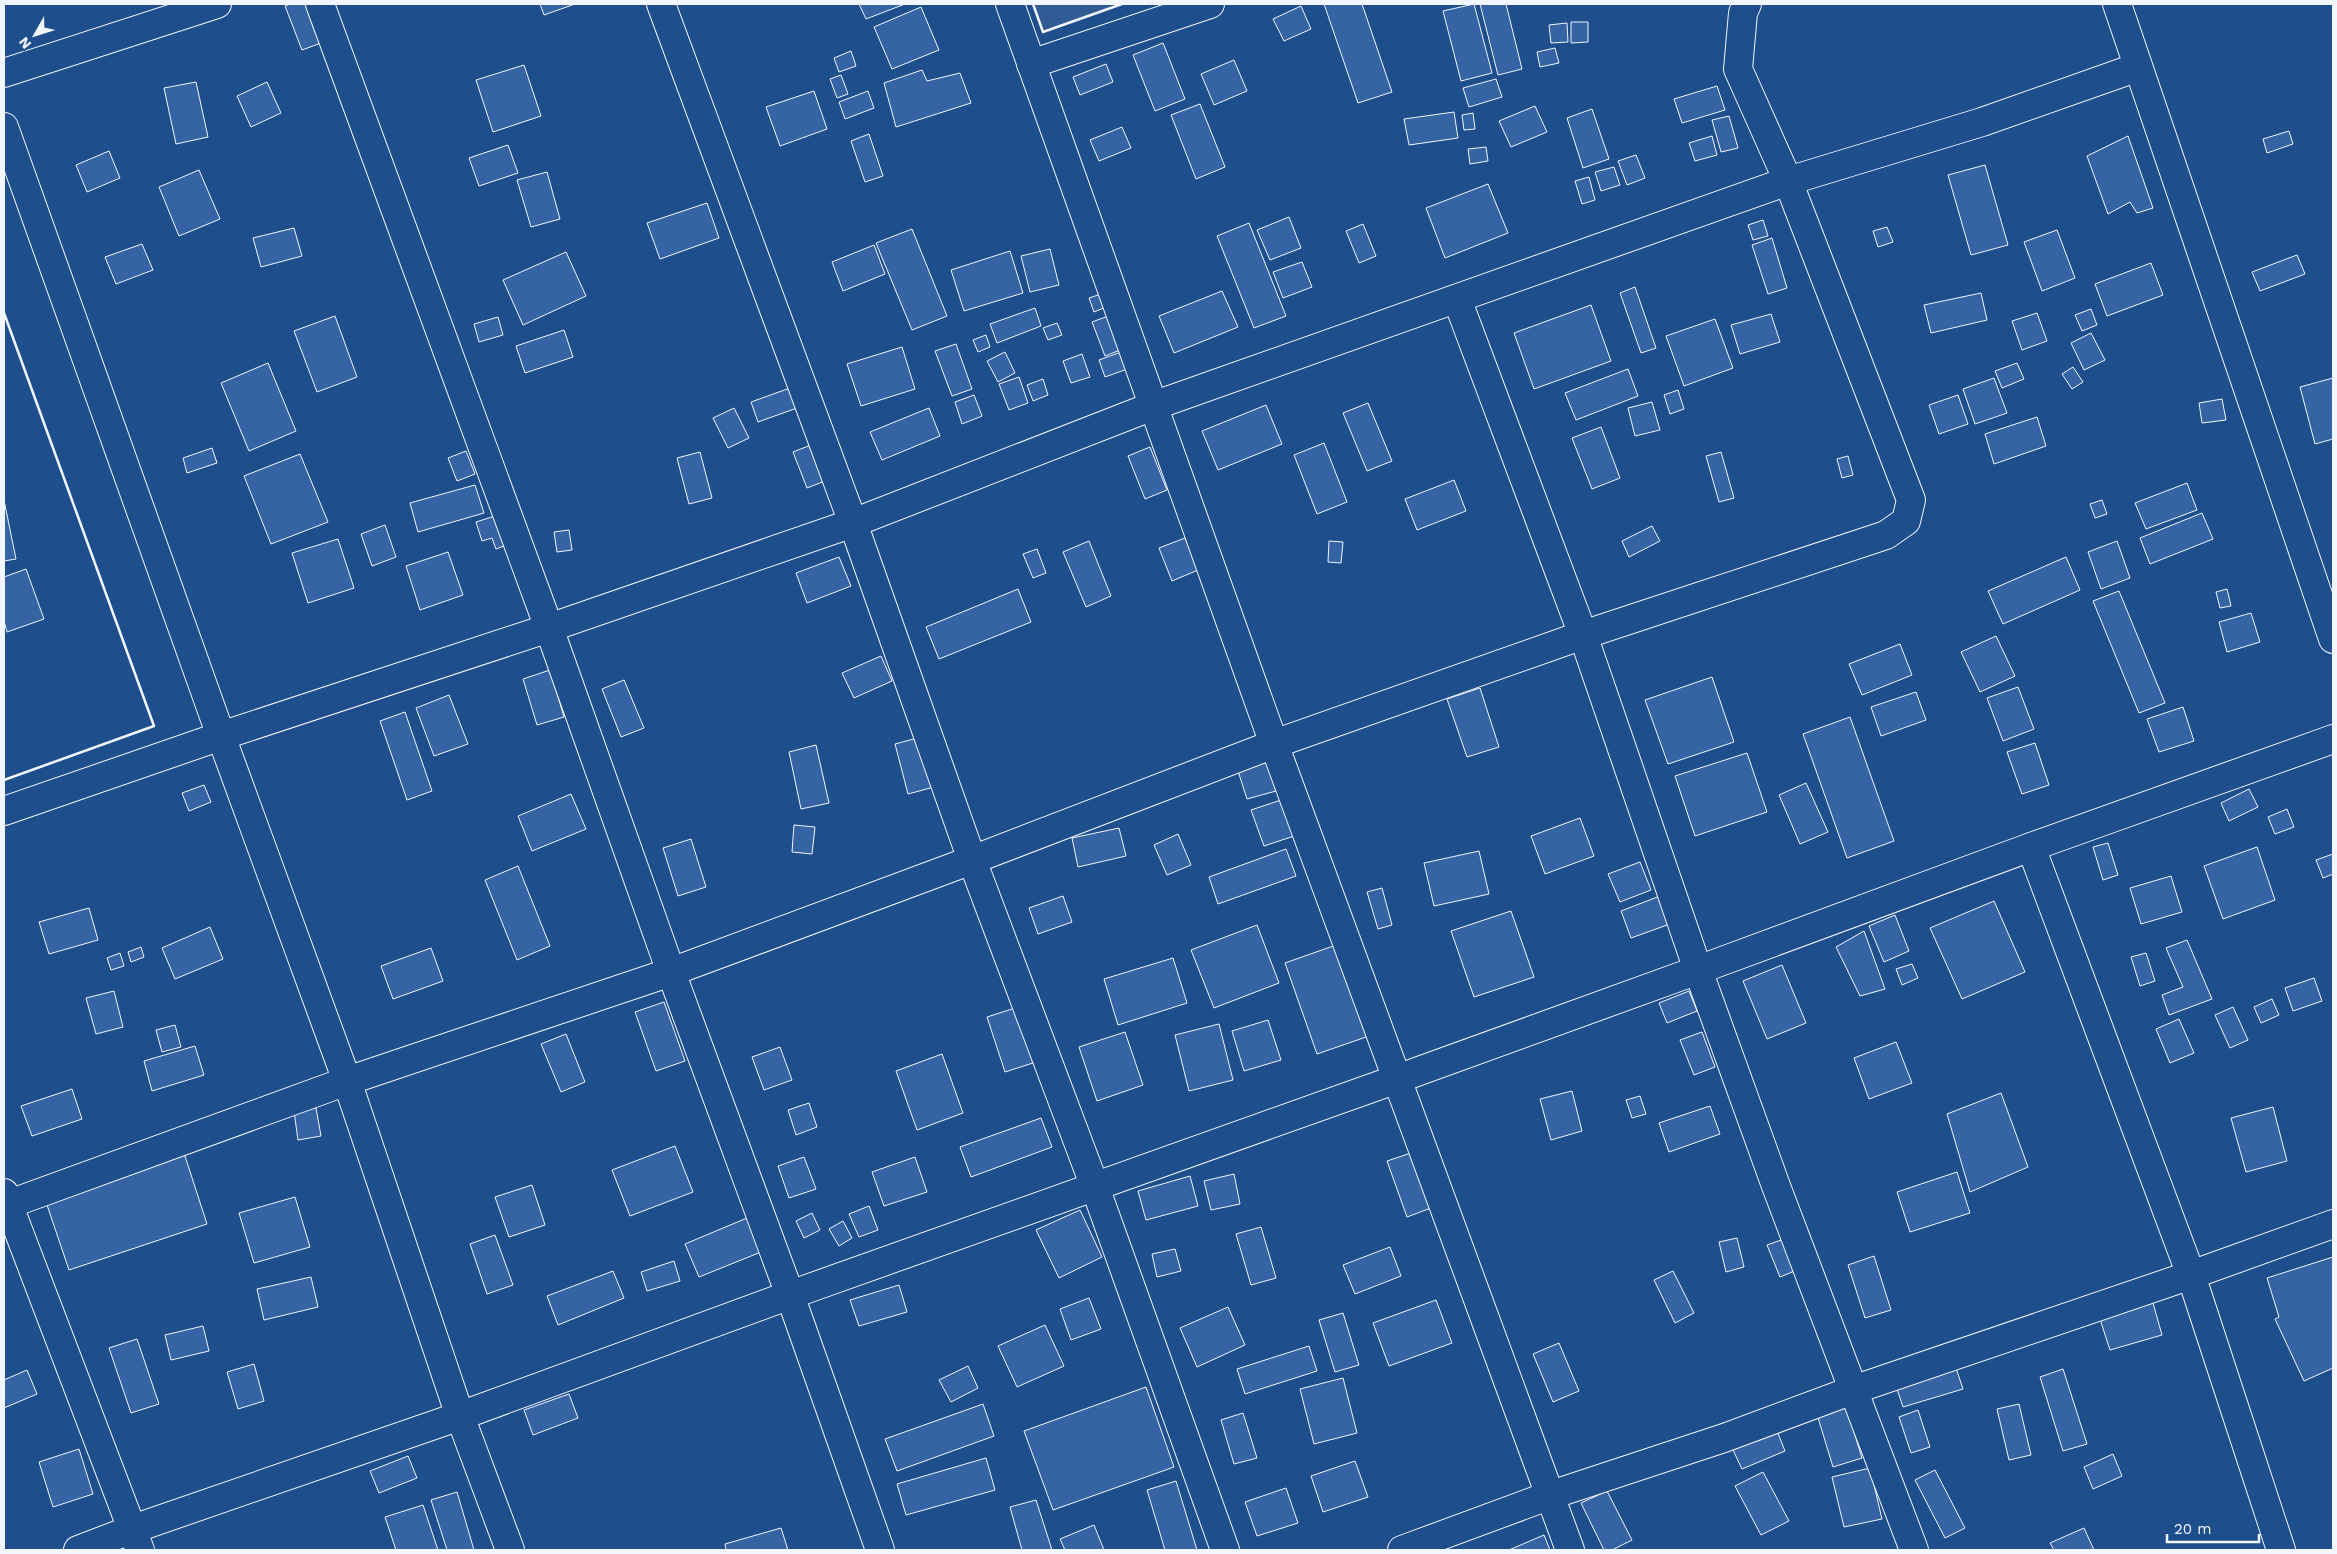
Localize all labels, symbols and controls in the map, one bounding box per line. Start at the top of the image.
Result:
north arrow [10,10,60,60]
text: N [15,34,34,52]
scale bar [2167,1512,2260,1544]
text: 20 m [2174,1520,2212,1538]

